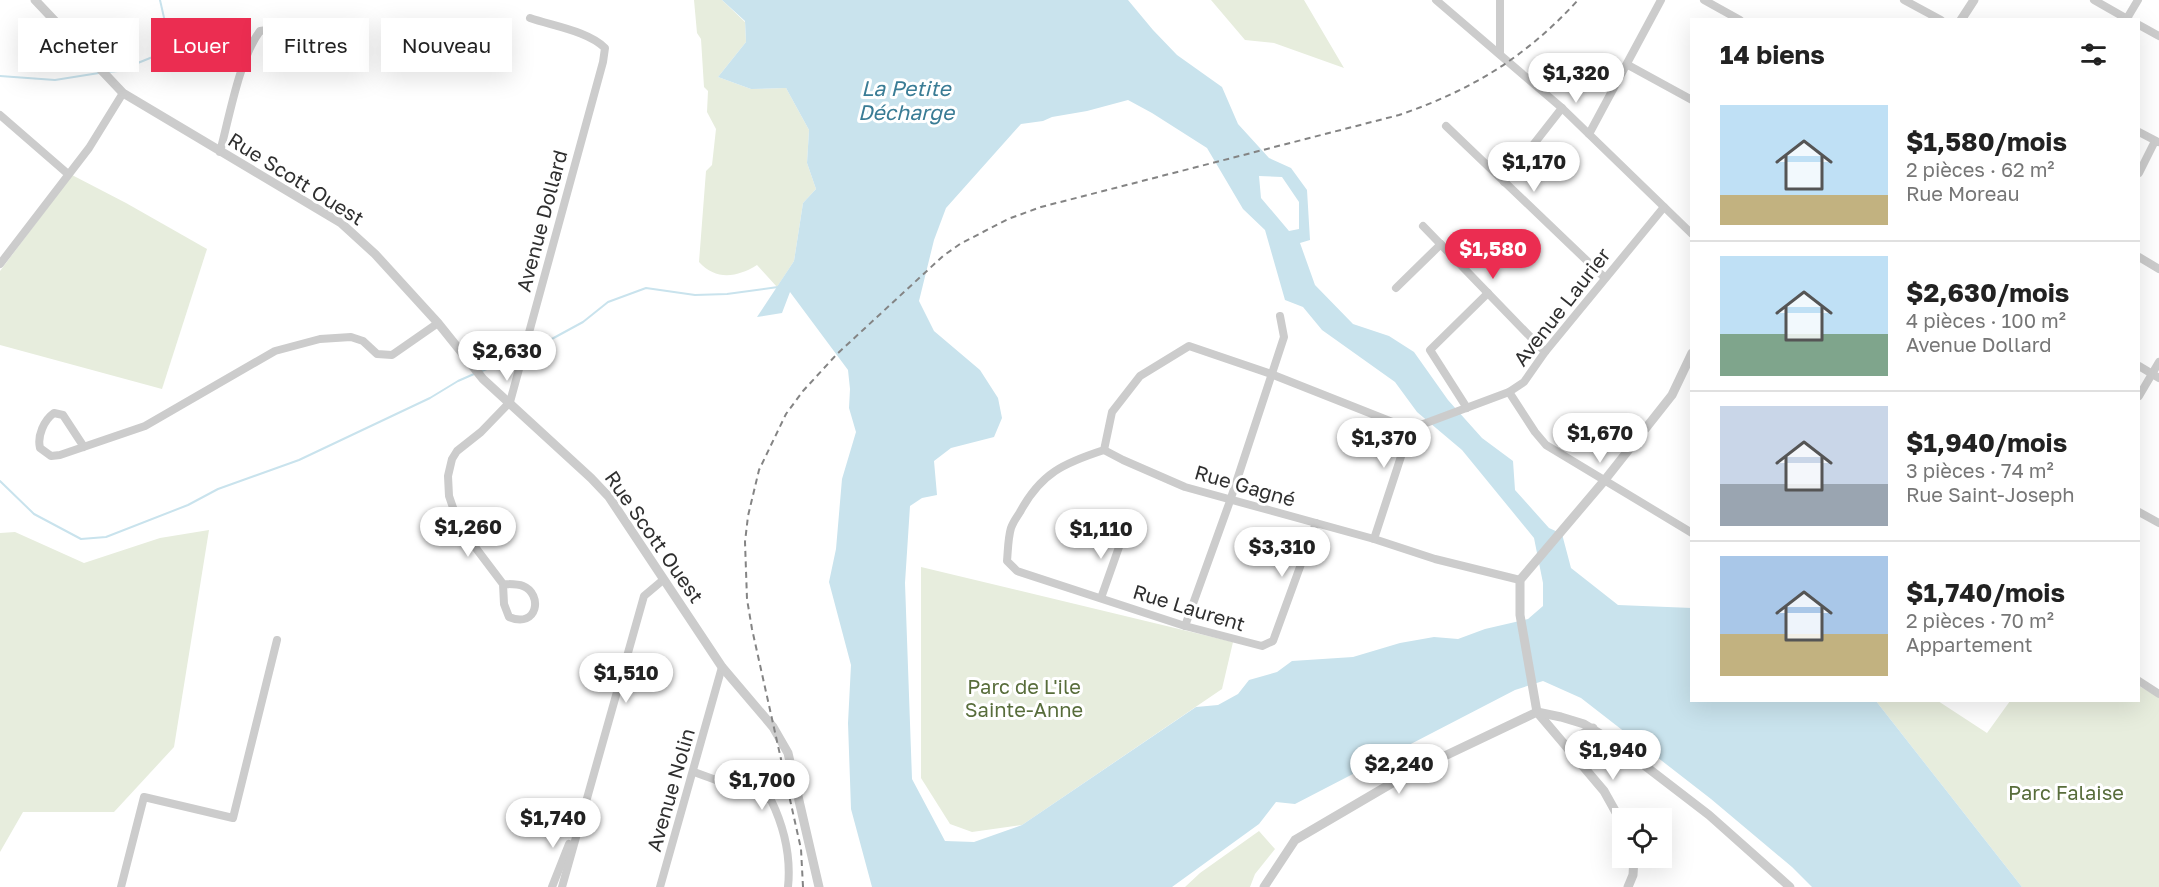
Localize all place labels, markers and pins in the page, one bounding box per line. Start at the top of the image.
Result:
pin: $1,320 [1527,53,1625,104]
pin: $1,170 [1485,142,1583,193]
pin: $1,580 [1444,229,1542,280]
pin: $2,630 [458,331,556,382]
pin: $1,670 [1551,413,1649,464]
pin: $1,370 [1335,418,1433,469]
pin: $1,260 [419,507,517,558]
pin: $1,110 [1052,509,1150,560]
pin: $3,310 [1233,527,1331,578]
pin: $1,510 [577,653,675,704]
pin: $1,940 [1564,730,1662,781]
pin: $2,240 [1350,744,1448,795]
pin: $1,700 [713,760,811,811]
pin: $1,740 [504,798,602,849]

